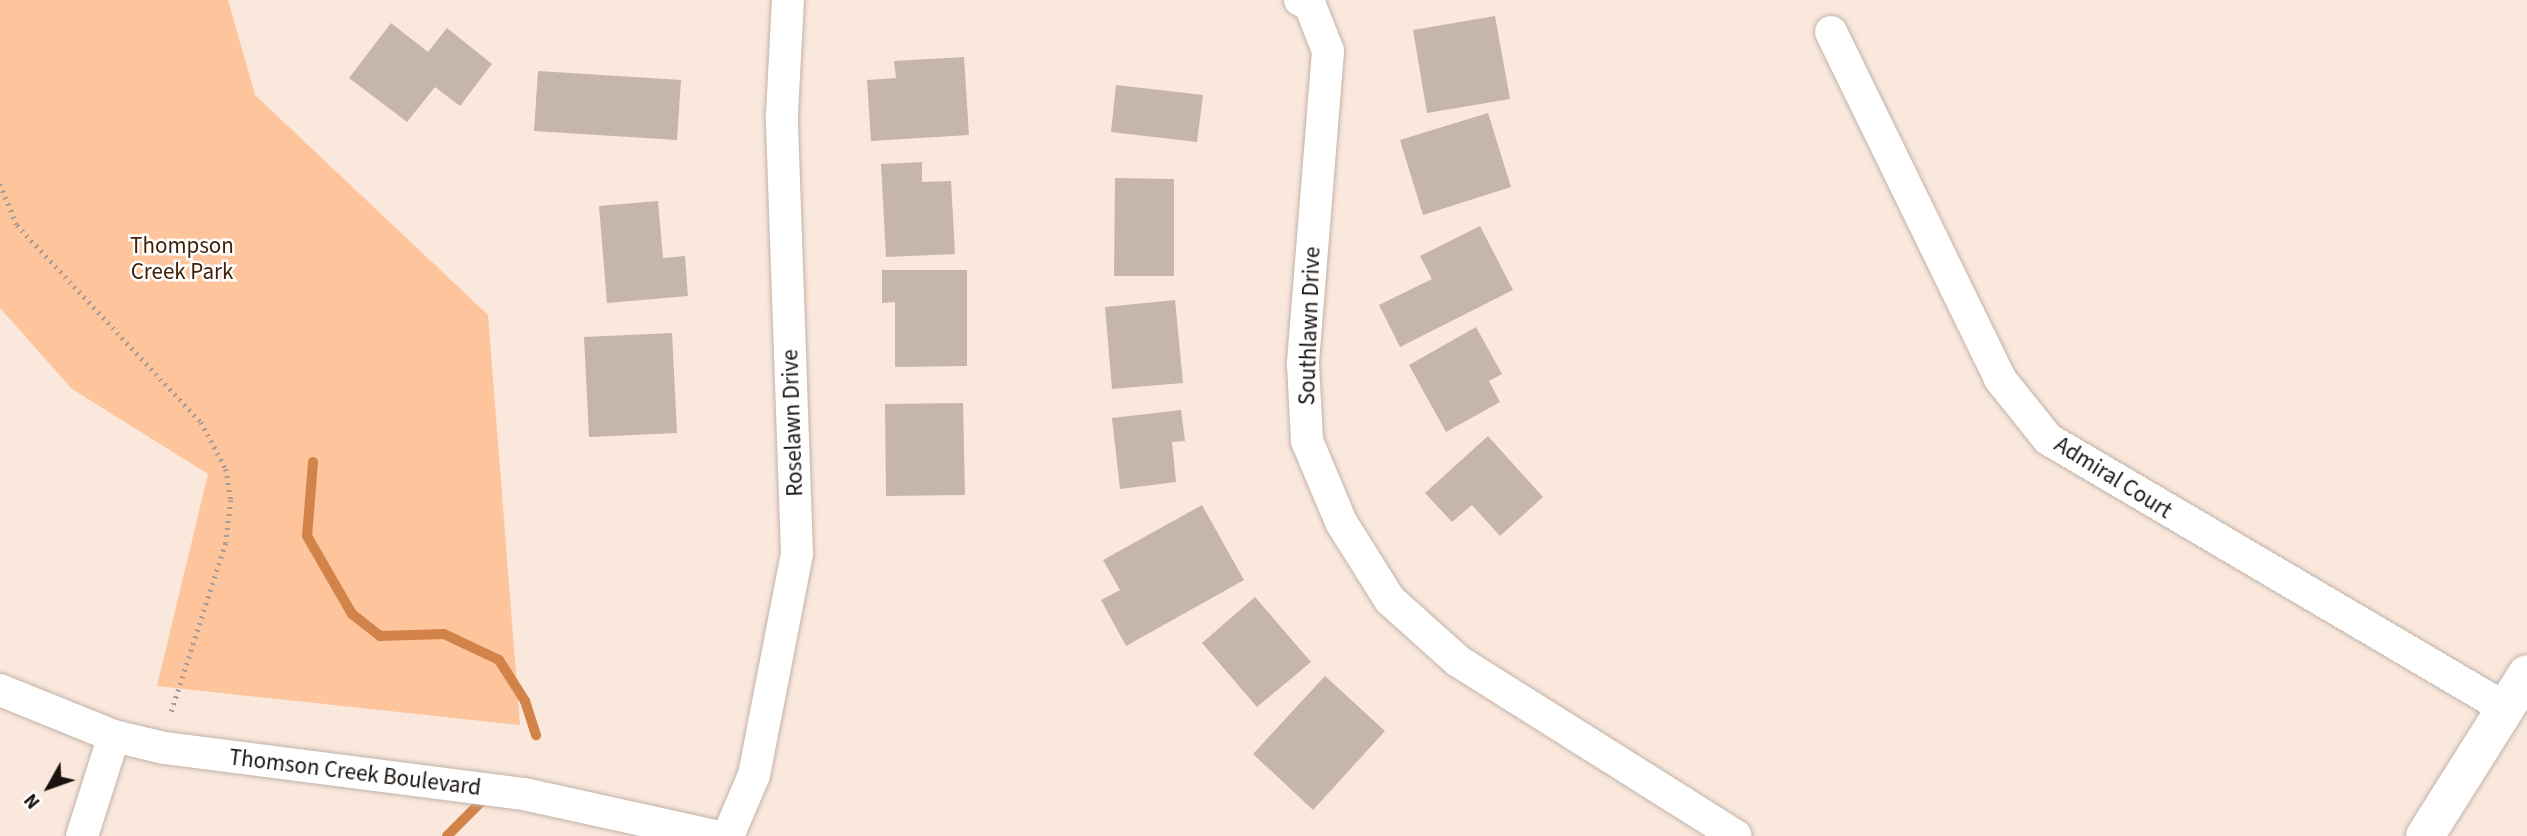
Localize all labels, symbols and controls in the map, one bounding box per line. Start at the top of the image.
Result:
park label: Thompson Creek Park [130,232,234,286]
street label: Southlawn Drive [1293,246,1327,406]
street label: Roselawn Drive [777,349,809,497]
street label: Admiral Court [2049,431,2177,525]
street label: Thomson Creek Boulevard [227,744,483,802]
north arrow [14,752,84,822]
text: N [18,787,47,814]

